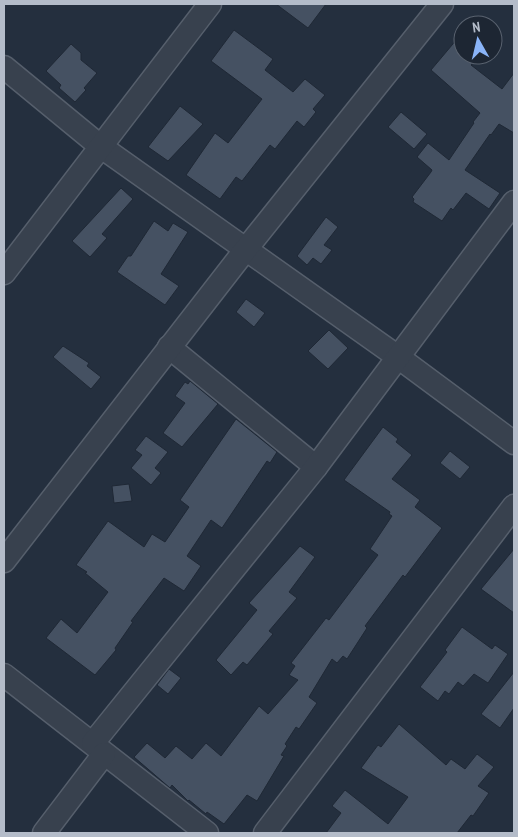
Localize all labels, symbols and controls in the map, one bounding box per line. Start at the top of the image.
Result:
north arrow [453,15,503,65]
text: N [471,18,481,37]

